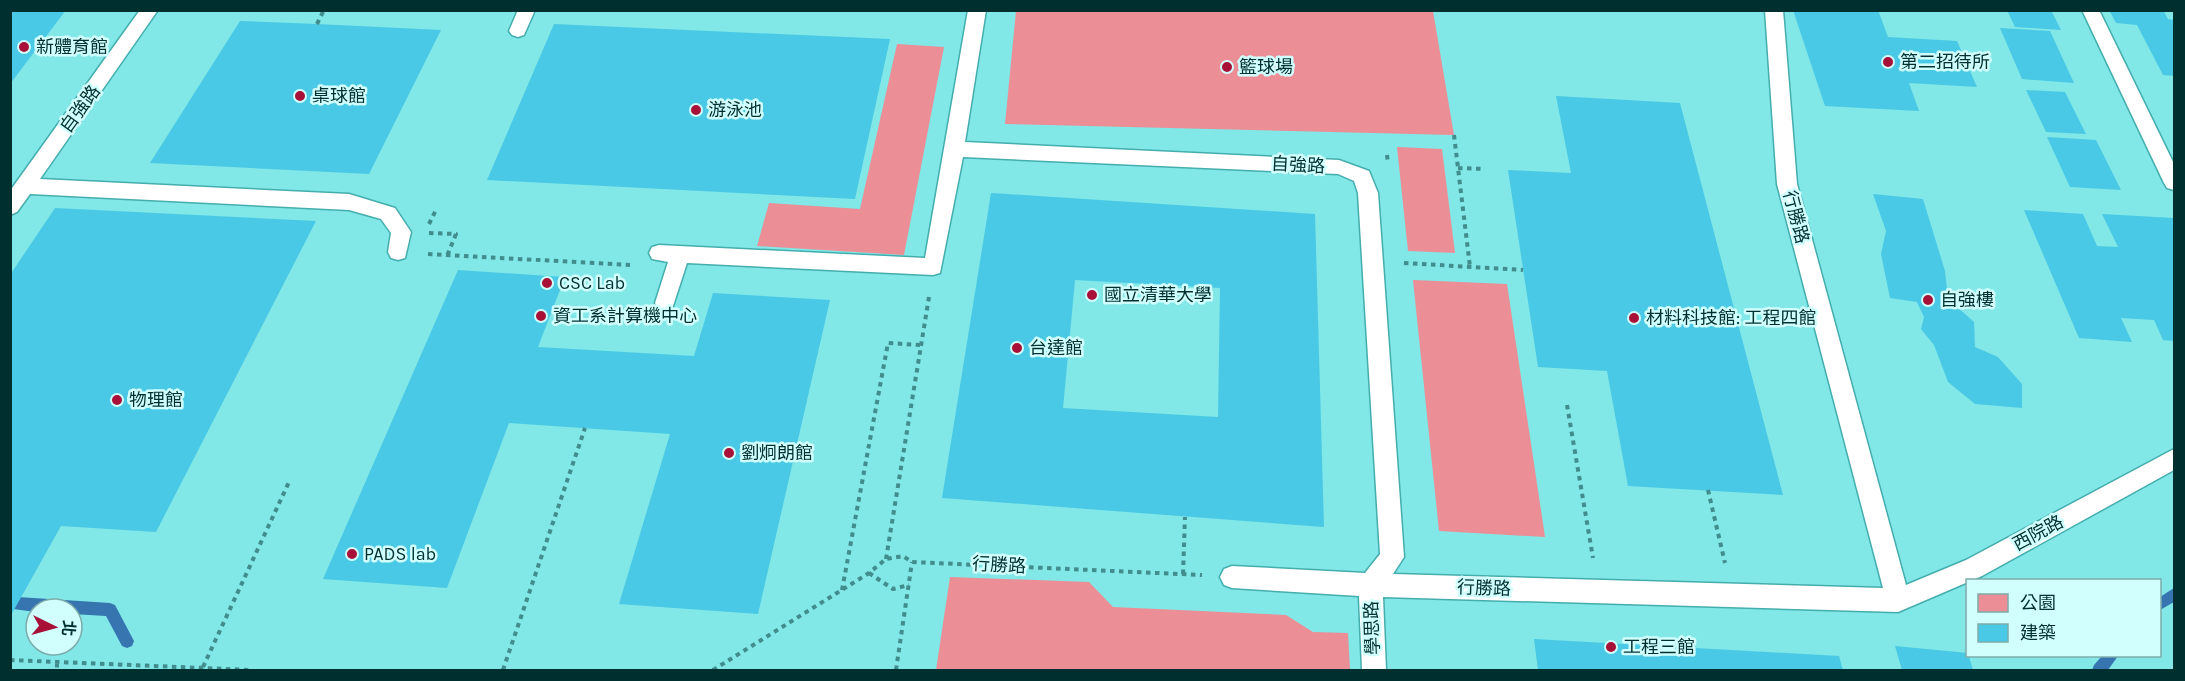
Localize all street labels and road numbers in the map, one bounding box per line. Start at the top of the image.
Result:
street label: 自強路 [55,81,105,137]
street label: 自強路 [1270,153,1326,177]
street label: 行勝路 [1778,188,1814,246]
street label: 西院路 [2009,511,2067,555]
street label: 行勝路 [971,553,1027,577]
street label: 行勝路 [1457,576,1511,600]
street label: 學思路 [1360,601,1384,655]

